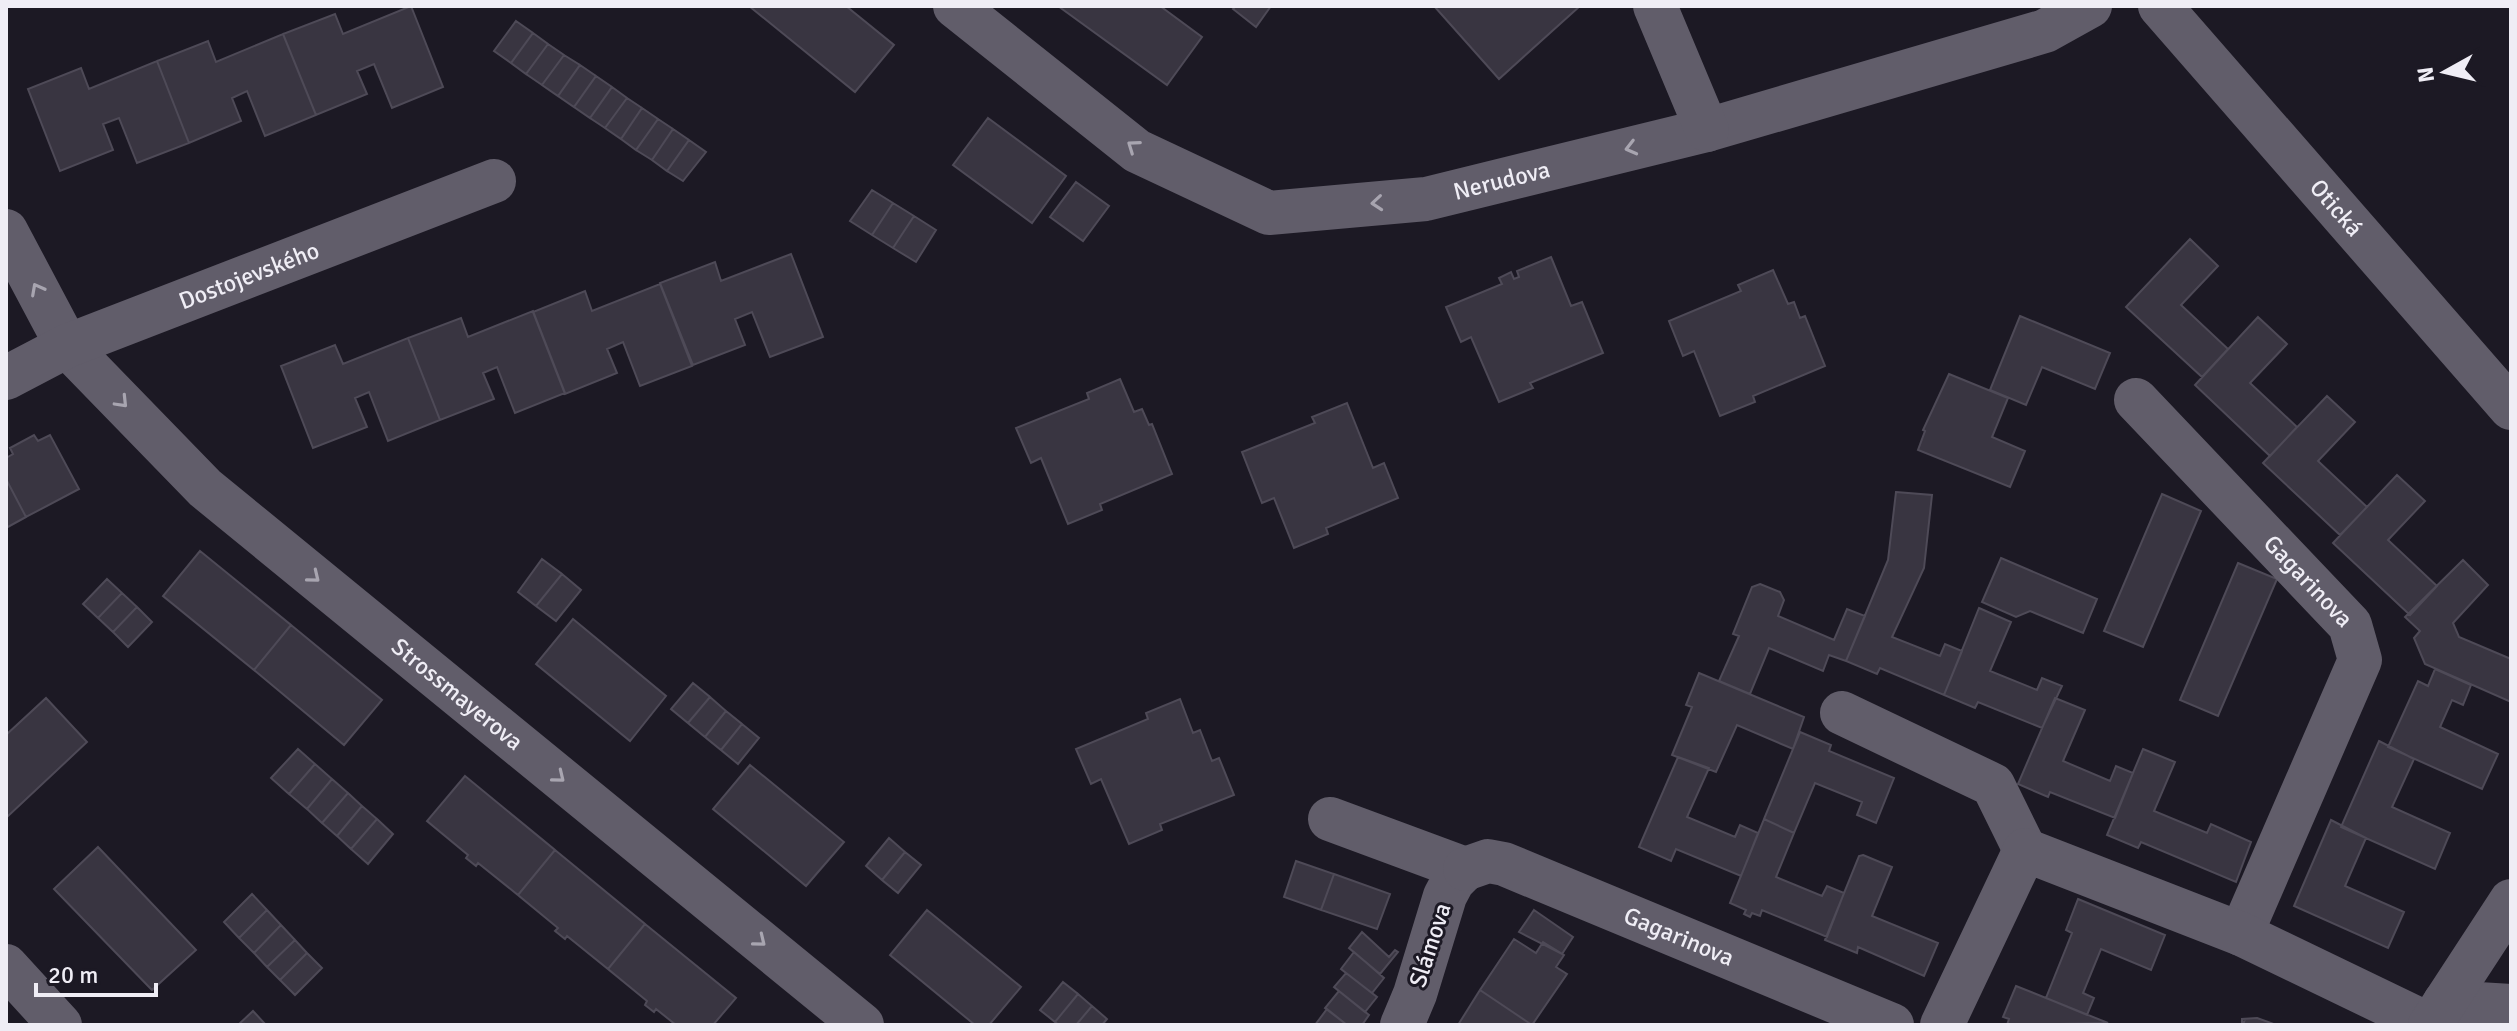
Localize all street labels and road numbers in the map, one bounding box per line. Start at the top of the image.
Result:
street label: Nerudova [1450,154,1553,207]
street label: Otická [2303,173,2369,243]
street label: Dostojevského [174,235,324,316]
street label: Gagarinova [2257,529,2359,634]
street label: Strossmayerova [385,632,529,757]
street label: Slámova [1402,899,1458,991]
street label: Gagarinova [1619,900,1738,973]

